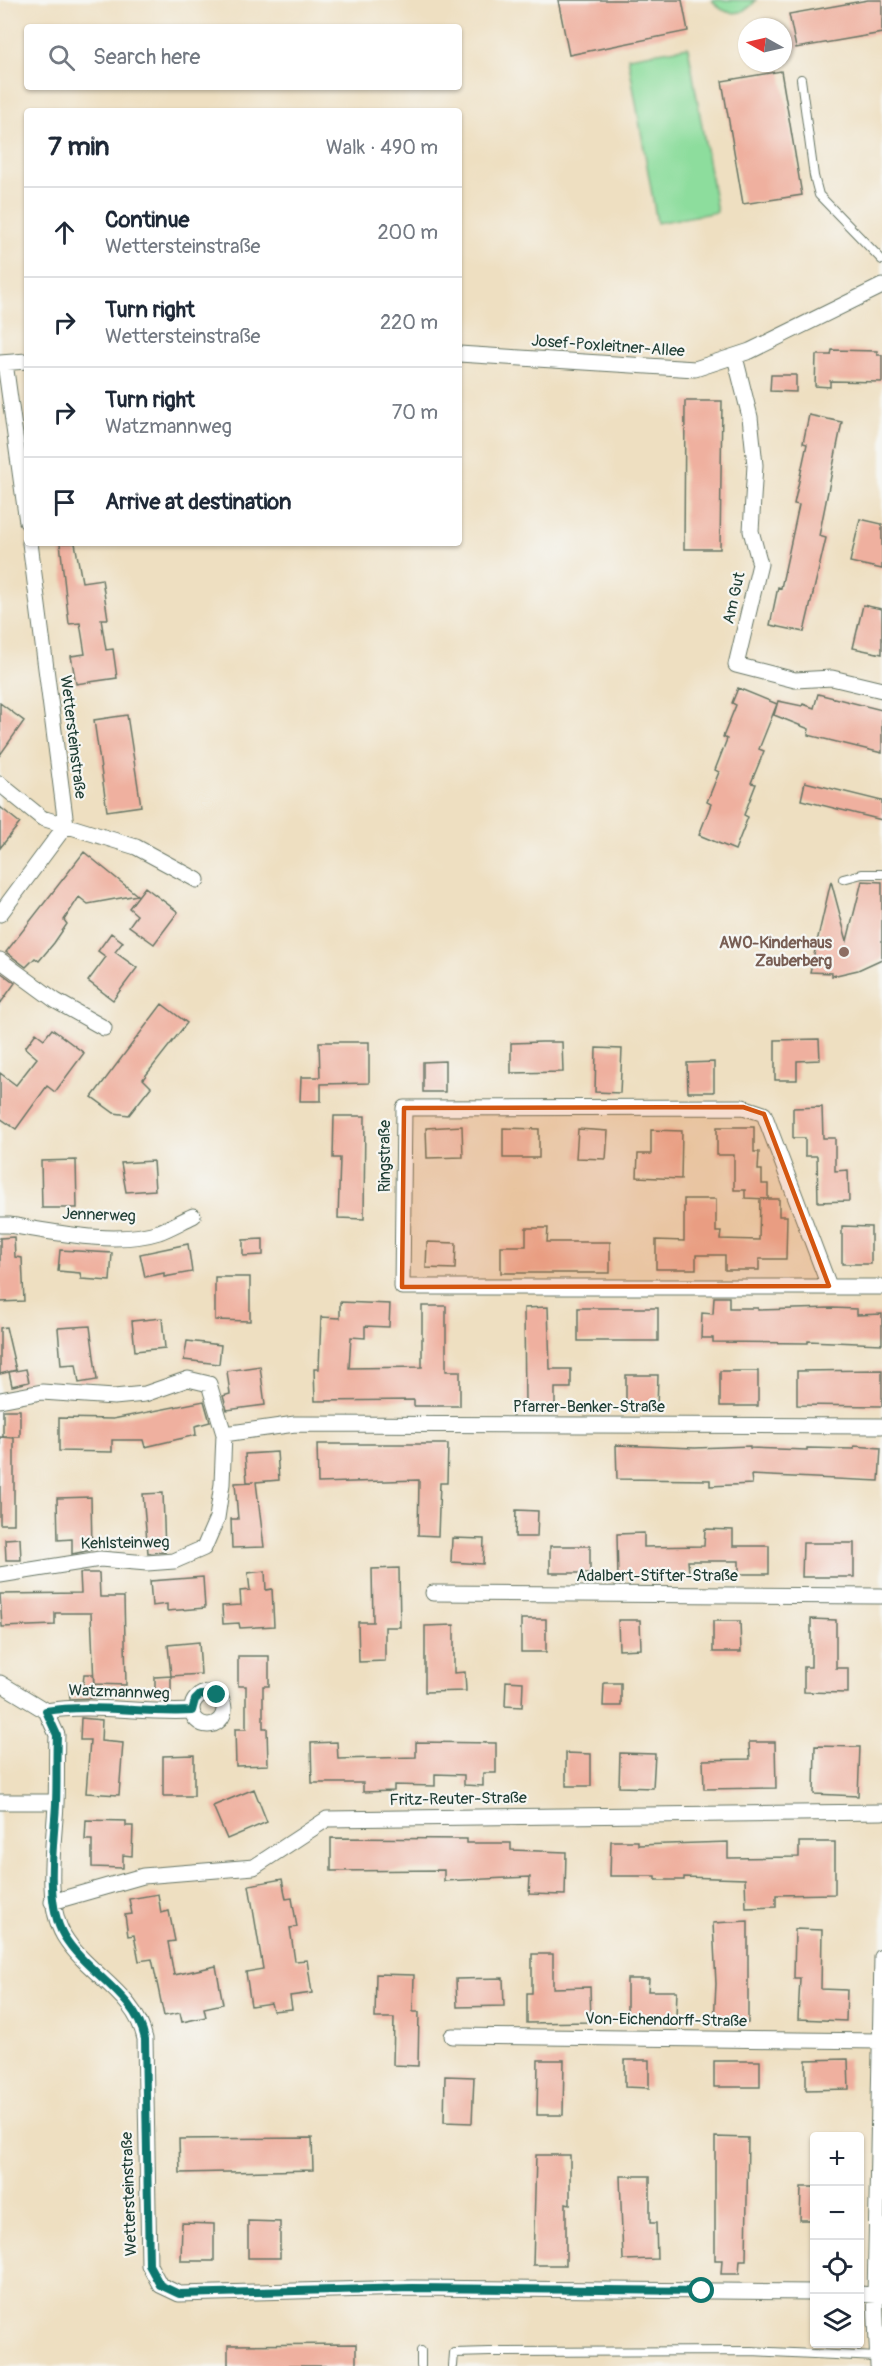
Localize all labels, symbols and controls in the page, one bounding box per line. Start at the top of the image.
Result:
north arrow [738,18,792,72]
search box [24,24,462,90]
icon: search [45,41,78,74]
text: Search here [93,43,200,71]
text: 7 min [48,131,110,163]
text: Walk · 490 m [326,135,438,160]
text: Continue [105,206,189,234]
icon: ahead [48,216,81,249]
text: 200 m [377,220,438,245]
text: Wettersteinstraße [105,234,260,259]
text: Turn right [105,296,195,324]
icon: right [48,306,81,339]
text: 220 m [380,310,438,335]
text: Wettersteinstraße [105,324,260,349]
street label: Josef-Poxleitner-Allee [531,331,686,361]
text: Turn right [105,386,195,414]
icon: right [48,396,81,429]
text: 70 m [392,400,438,425]
text: Watzmannweg [105,414,232,439]
icon: arrive [48,486,81,519]
text: Arrive at destination [105,488,291,516]
street label: Am Gut [718,569,750,626]
street label: Wettersteinstraße [55,674,91,800]
place label: AWO-Kinderhaus Zauberberg [719,933,833,971]
marker: AWO-Kinderhaus Zauberberg [837,945,851,959]
street label: Ringstraße [375,1120,395,1192]
street label: Jennerweg [62,1204,136,1226]
street label: Pfarrer-Benker-Straße [513,1397,665,1417]
street label: Kehlsteinweg [80,1532,170,1554]
street label: Adalbert-Stifter-Straße [576,1566,738,1586]
street label: Watzmannweg [68,1680,170,1704]
route end [203,1681,229,1707]
street label: Fritz-Reuter-Straße [389,1788,527,1810]
street label: Von-Eichendorff-Straße [585,2009,747,2031]
street label: Wettersteinstraße [117,2131,141,2256]
map controls [810,2132,864,2348]
button: + [810,2132,864,2186]
button: − [810,2186,864,2240]
button: locate [810,2240,864,2294]
route start [688,2277,714,2303]
button: layers [810,2294,864,2348]

